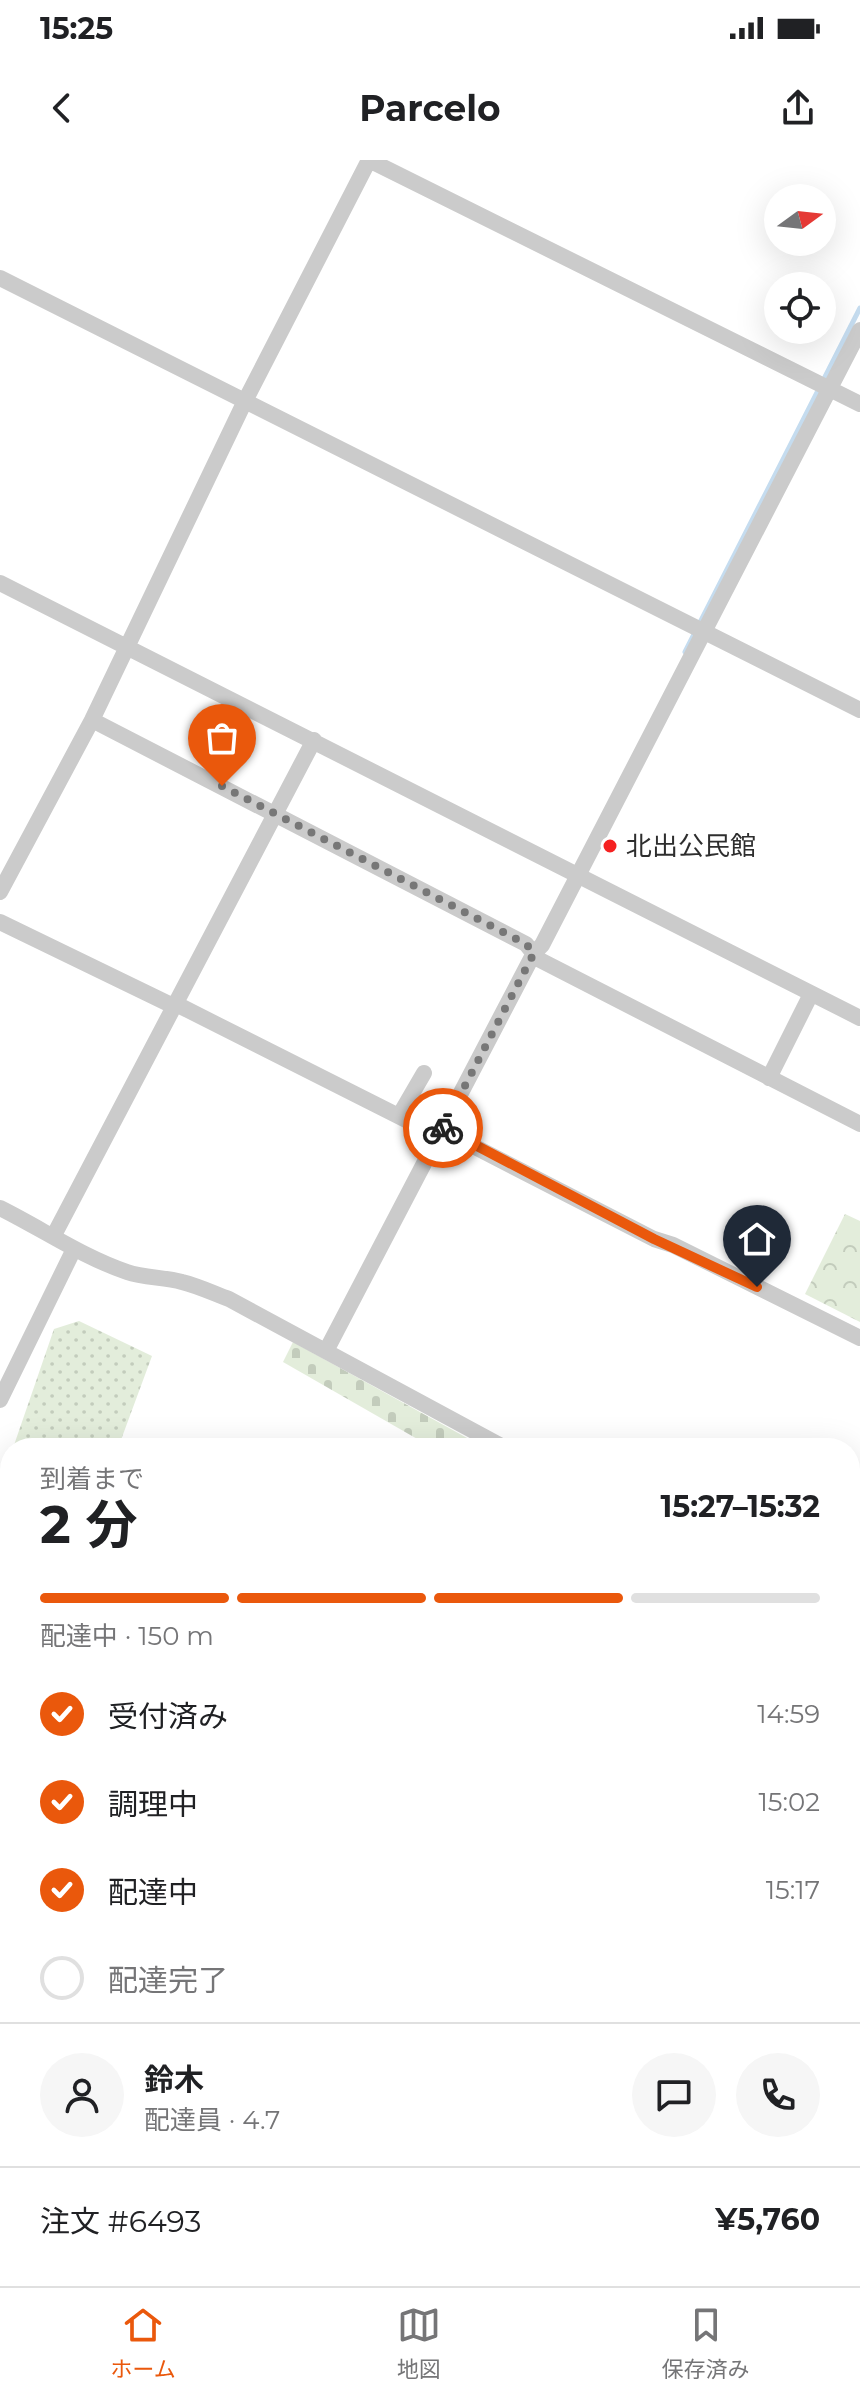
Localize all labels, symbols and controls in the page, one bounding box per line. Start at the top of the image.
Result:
text: 15:25 [40,10,113,47]
icon: back [40,86,84,130]
text: Parcelo [359,86,501,130]
icon: share [776,86,820,130]
north arrow [764,184,836,256]
map controls [764,184,836,344]
button: locate [764,272,836,344]
pin [188,704,256,786]
icon: bag [200,716,244,760]
place label: 北出公民館 [626,830,756,862]
marker: 北出公民館 [601,837,619,855]
courier [403,1088,483,1168]
icon: bike [421,1106,465,1150]
pin [723,1205,791,1287]
icon: home [735,1217,779,1261]
text: 到着まで [40,1463,144,1495]
text: 15:27–15:32 [661,1488,820,1525]
text: 2 分 [40,1493,137,1556]
text: 配達中 · 150 m [40,1620,214,1652]
icon: check [40,1692,84,1736]
text: 受付済み [108,1698,228,1735]
text: 14:59 [757,1698,820,1730]
icon: check [40,1780,84,1824]
text: 調理中 [108,1786,198,1823]
text: 15:02 [758,1786,820,1818]
icon: check [40,1868,84,1912]
text: 配達中 [108,1874,198,1911]
text: 15:17 [766,1874,820,1906]
text: 配達完了 [108,1962,228,1999]
button: person [40,2053,124,2137]
button: chat [632,2053,716,2137]
button: phone [736,2053,820,2137]
text: 鈴木 [144,2061,204,2098]
text: 配達員 · 4.7 [144,2104,280,2136]
text: ¥5,760 [715,2201,820,2238]
text: 注文 #6493 [40,2203,202,2240]
tab: ホーム [110,2303,176,2383]
tab: 地図 [397,2303,441,2383]
tab: 保存済み [662,2303,750,2383]

